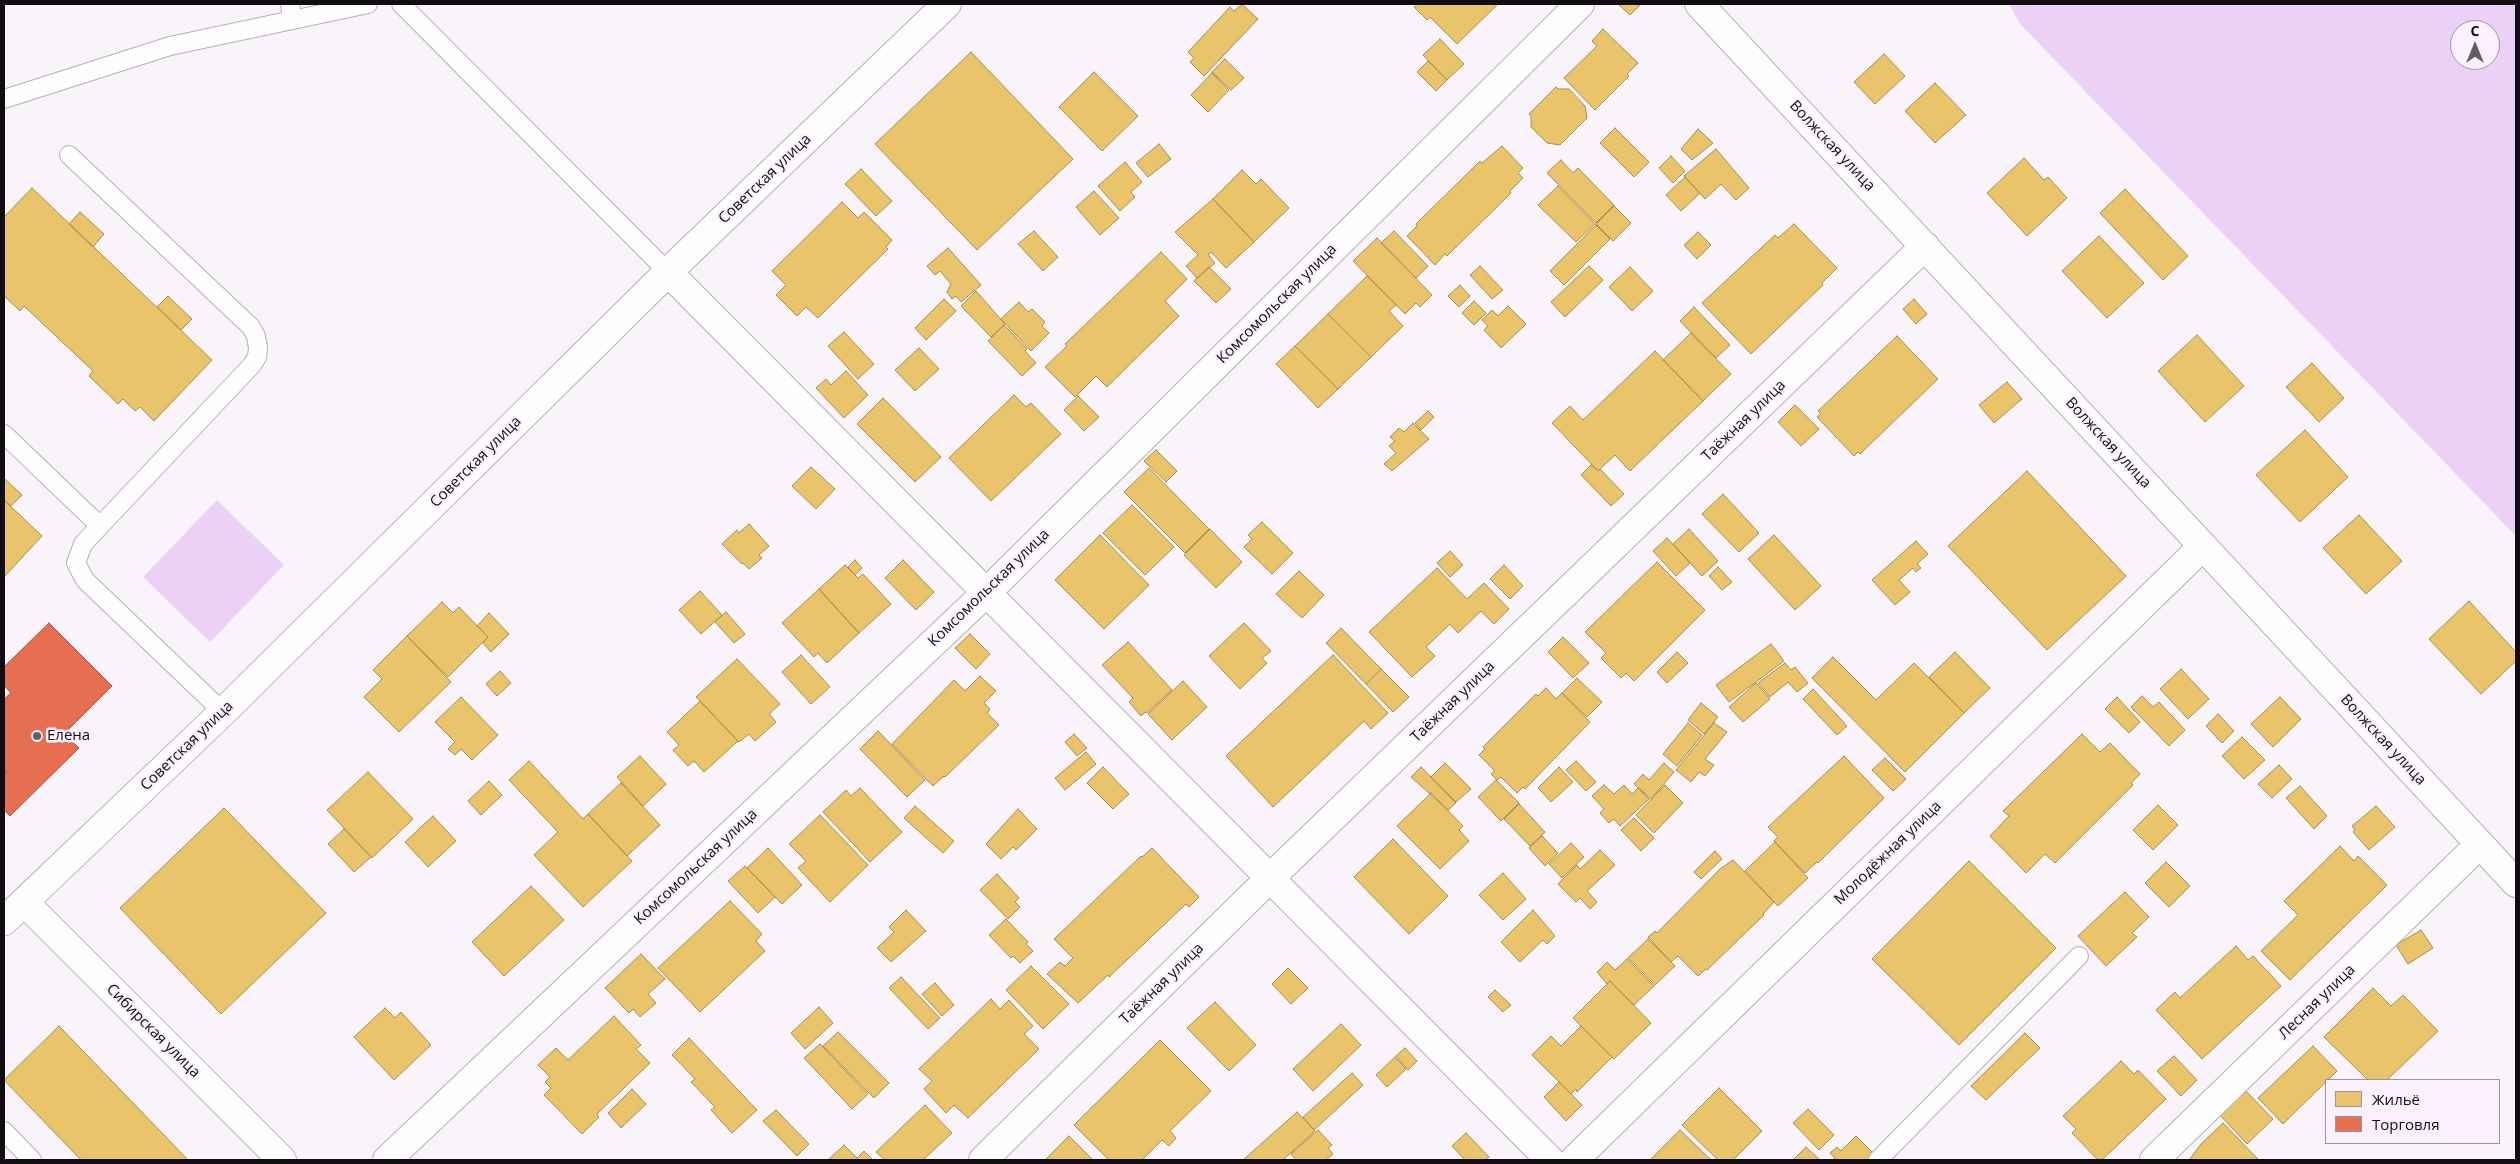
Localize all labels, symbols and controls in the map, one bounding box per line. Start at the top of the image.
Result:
north arrow [2450,20,2500,70]
text: С [2471,21,2479,40]
street label: Волжская улица [1785,97,1879,195]
street label: Советская улица [715,130,815,228]
street label: Комсомольская улица [1213,240,1341,368]
street label: Таёжная улица [1698,377,1790,465]
street label: Волжская улица [2061,394,2155,492]
street label: Советская улица [427,413,525,511]
street label: Комсомольская улица [925,525,1053,651]
street label: Таёжная улица [1407,658,1499,746]
street label: Волжская улица [2336,691,2430,789]
street label: Советская улица [137,697,237,795]
place label: Елена [47,727,90,745]
marker: Елена [31,730,43,742]
street label: Молодёжная улица [1831,797,1945,909]
street label: Комсомольская улица [631,805,761,929]
street label: Таёжная улица [1116,940,1208,1028]
street label: Лесная улица [2275,961,2359,1043]
street label: Сибирская улица [102,980,204,1082]
legend [2325,1079,2500,1144]
text: Жильё [2372,1089,2420,1109]
text: Торговля [2372,1114,2439,1134]

